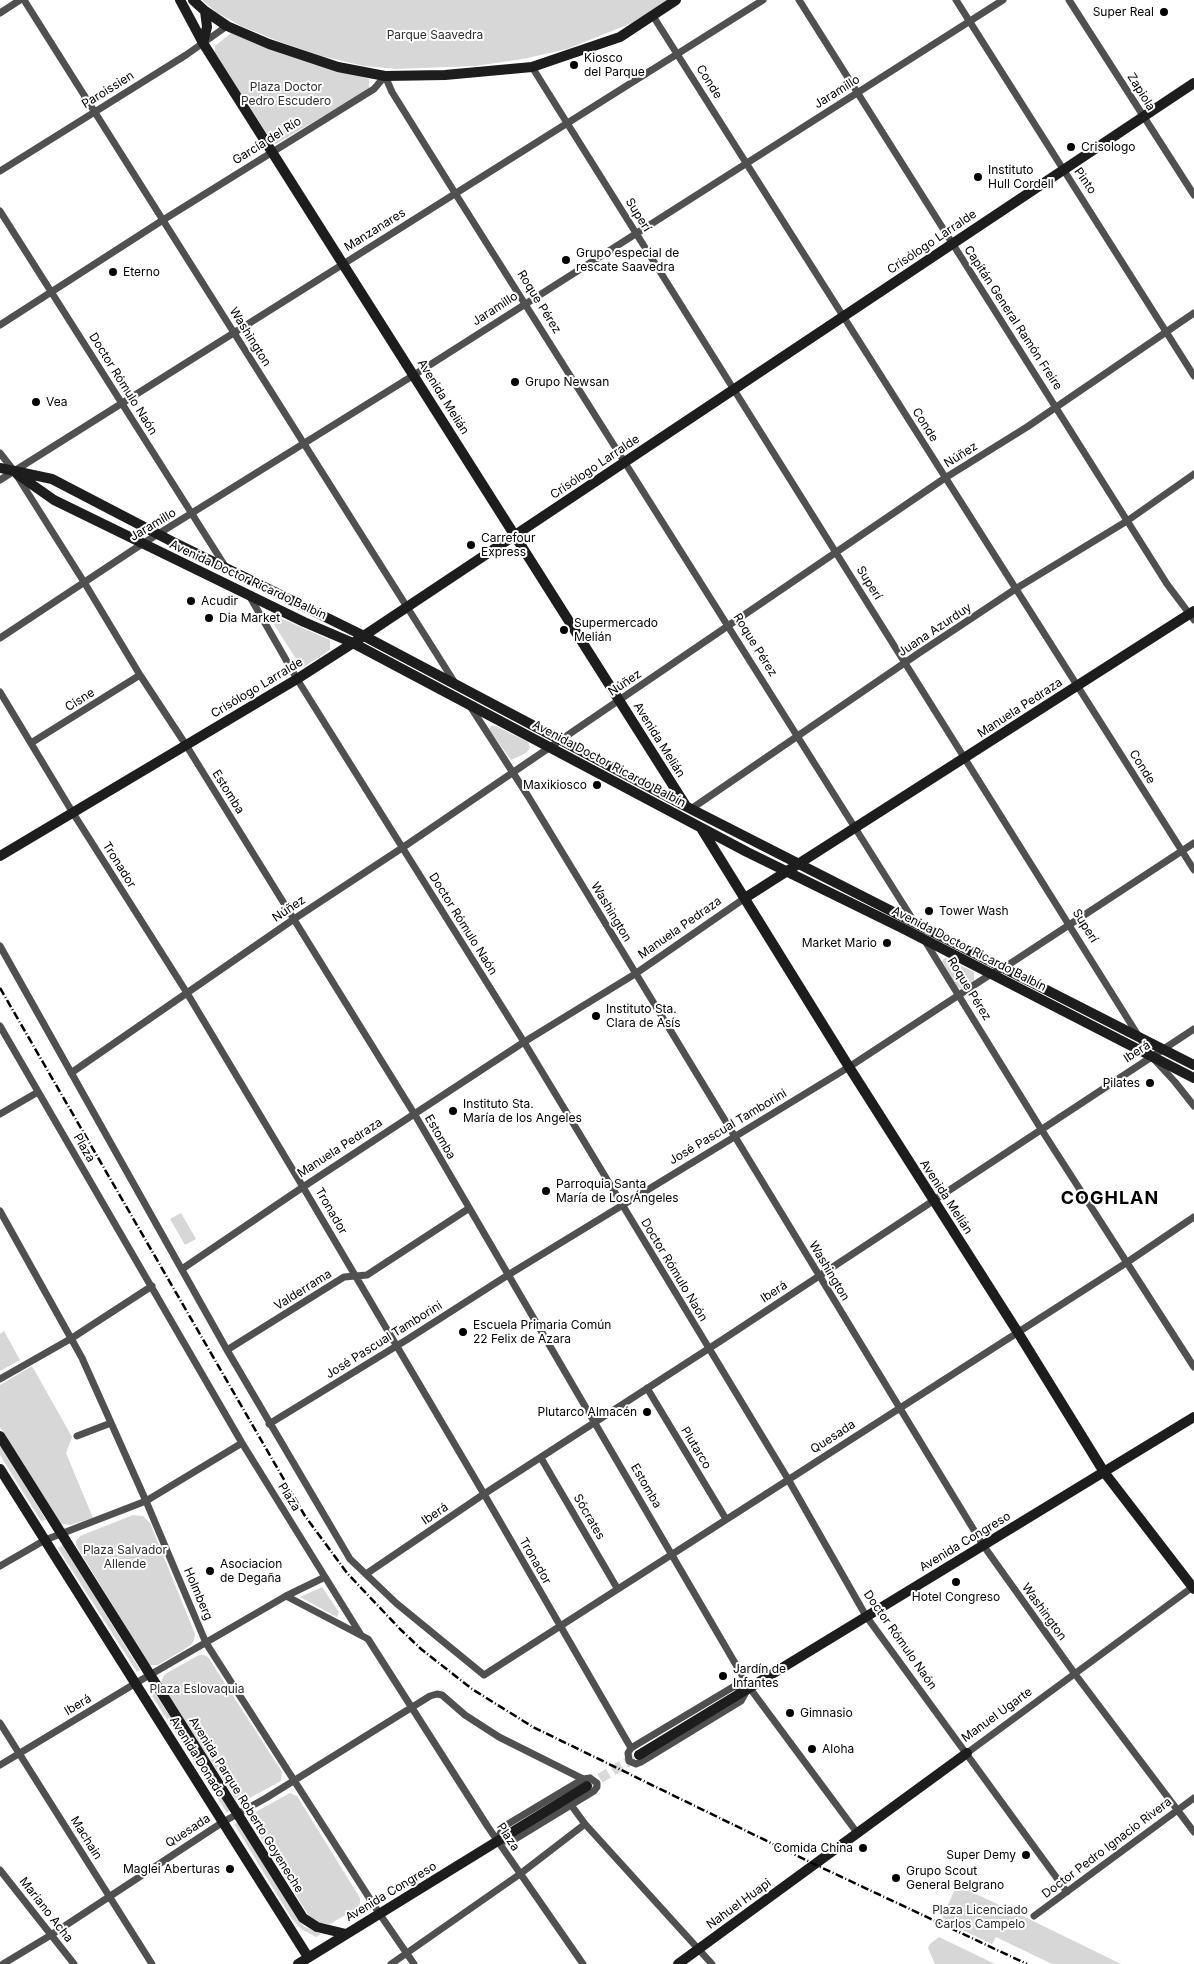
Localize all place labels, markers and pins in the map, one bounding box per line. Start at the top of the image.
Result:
place label: Super Real [1093,5,1154,19]
marker: Super Real [1158,6,1170,18]
place label: Kiosco del Parque [584,51,645,79]
marker: Kiosco del Parque [568,59,580,71]
place label: Crisologo [1081,140,1136,154]
marker: Crisologo [1065,141,1077,153]
place label: Instituto Hull Cordell [988,163,1054,191]
marker: Instituto Hull Cordell [972,171,984,183]
place label: Grupo especial de rescate Saavedra [576,246,679,274]
marker: Grupo especial de rescate Saavedra [560,254,572,266]
place label: Eterno [123,265,160,279]
marker: Eterno [107,266,119,278]
place label: Grupo Newsan [525,375,609,389]
marker: Grupo Newsan [509,376,521,388]
place label: Vea [46,395,68,409]
marker: Vea [30,396,42,408]
place label: Carrefour Express [481,531,535,559]
marker: Carrefour Express [465,539,477,551]
place label: Acudir [201,594,238,608]
marker: Acudir [185,595,197,607]
place label: Dia Market [219,611,280,625]
marker: Dia Market [203,612,215,624]
place label: Supermercado Melián [574,616,658,644]
marker: Supermercado Melián [558,624,570,636]
place label: Maxikiosco [523,778,587,792]
marker: Maxikiosco [591,779,603,791]
place label: Tower Wash [939,904,1009,918]
marker: Tower Wash [923,905,935,917]
place label: Market Mario [802,936,877,950]
marker: Market Mario [881,937,893,949]
place label: Instituto Sta. Clara de Asís [606,1002,681,1030]
marker: Instituto Sta. Clara de Asís [590,1010,602,1022]
place label: Pilates [1103,1076,1140,1090]
marker: Pilates [1144,1077,1156,1089]
place label: Instituto Sta. María de los Angeles [463,1097,582,1125]
marker: Instituto Sta. María de los Angeles [447,1105,459,1117]
place label: Parroquia Santa María de Los Ángeles [556,1177,679,1205]
marker: Parroquia Santa María de Los Ángeles [540,1185,552,1197]
place label: Escuela Primaria Común 22 Felix de Azara [473,1318,611,1346]
marker: Escuela Primaria Común 22 Felix de Azara [457,1326,469,1338]
place label: Plutarco Almacén [537,1405,637,1419]
marker: Plutarco Almacén [641,1406,653,1418]
place label: Asociacion de Degaña [220,1557,282,1585]
marker: Asociacion de Degaña [204,1565,216,1577]
marker: Hotel Congreso [950,1576,962,1588]
place label: Hotel Congreso [912,1590,1000,1604]
place label: Jardín de Infantes [733,1662,786,1690]
marker: Jardín de Infantes [717,1670,729,1682]
place label: Gimnasio [800,1706,853,1720]
marker: Gimnasio [784,1707,796,1719]
place label: Aloha [822,1742,854,1756]
marker: Aloha [806,1743,818,1755]
place label: Comida China [774,1841,853,1855]
marker: Comida China [857,1842,869,1854]
place label: Super Demy [946,1848,1016,1862]
marker: Super Demy [1020,1849,1032,1861]
place label: Maglei Aberturas [123,1862,220,1876]
marker: Maglei Aberturas [224,1863,236,1875]
place label: Grupo Scout General Belgrano [906,1864,1004,1892]
marker: Grupo Scout General Belgrano [890,1872,902,1884]

